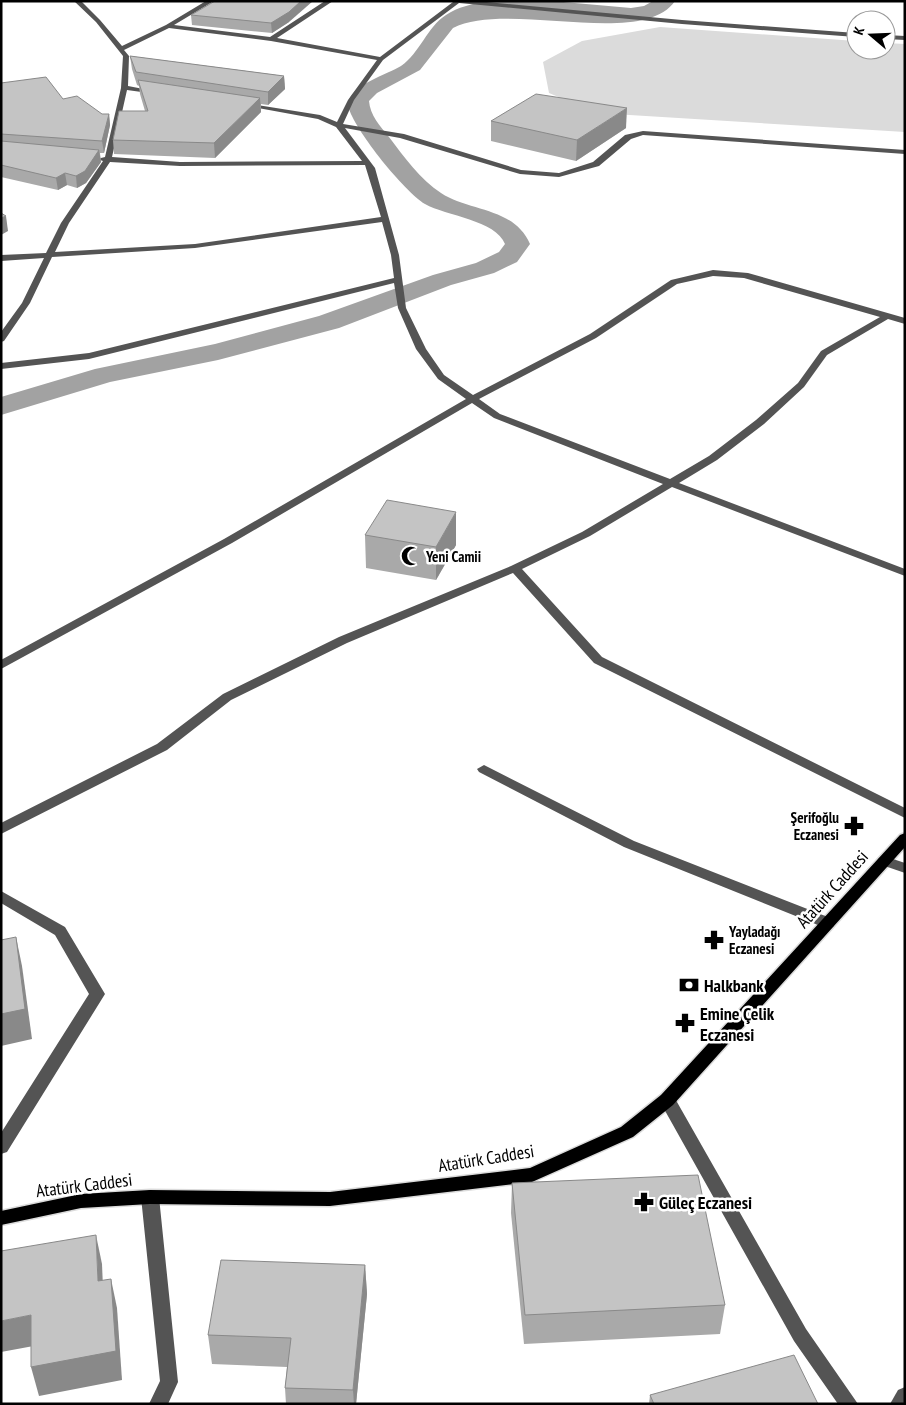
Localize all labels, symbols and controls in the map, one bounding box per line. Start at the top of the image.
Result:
north arrow [846,10,896,60]
text: K [849,24,869,37]
mosque icon: Yeni Camii [400,545,422,567]
place label: Yeni Camii [425,547,481,566]
place label: Şerifoğlu Eczanesi [791,808,839,844]
pharmacy icon: Şerifoğlu Eczanesi [843,815,865,837]
street label: Atatürk Caddesi [791,845,873,933]
place label: Yayladağı Eczanesi [728,922,780,958]
pharmacy icon: Yayladağı Eczanesi [703,929,725,951]
bank icon: Halkbank [678,974,700,996]
place label: Halkbank [704,974,764,997]
place label: Emine Çelik Eczanesi [700,1002,775,1046]
pharmacy icon: Emine Çelik Eczanesi [674,1012,696,1034]
street label: Atatürk Caddesi [436,1139,536,1177]
street label: Atatürk Caddesi [35,1168,133,1202]
pharmacy icon: Güleç Eczanesi [633,1191,655,1213]
place label: Güleç Eczanesi [659,1191,752,1214]

